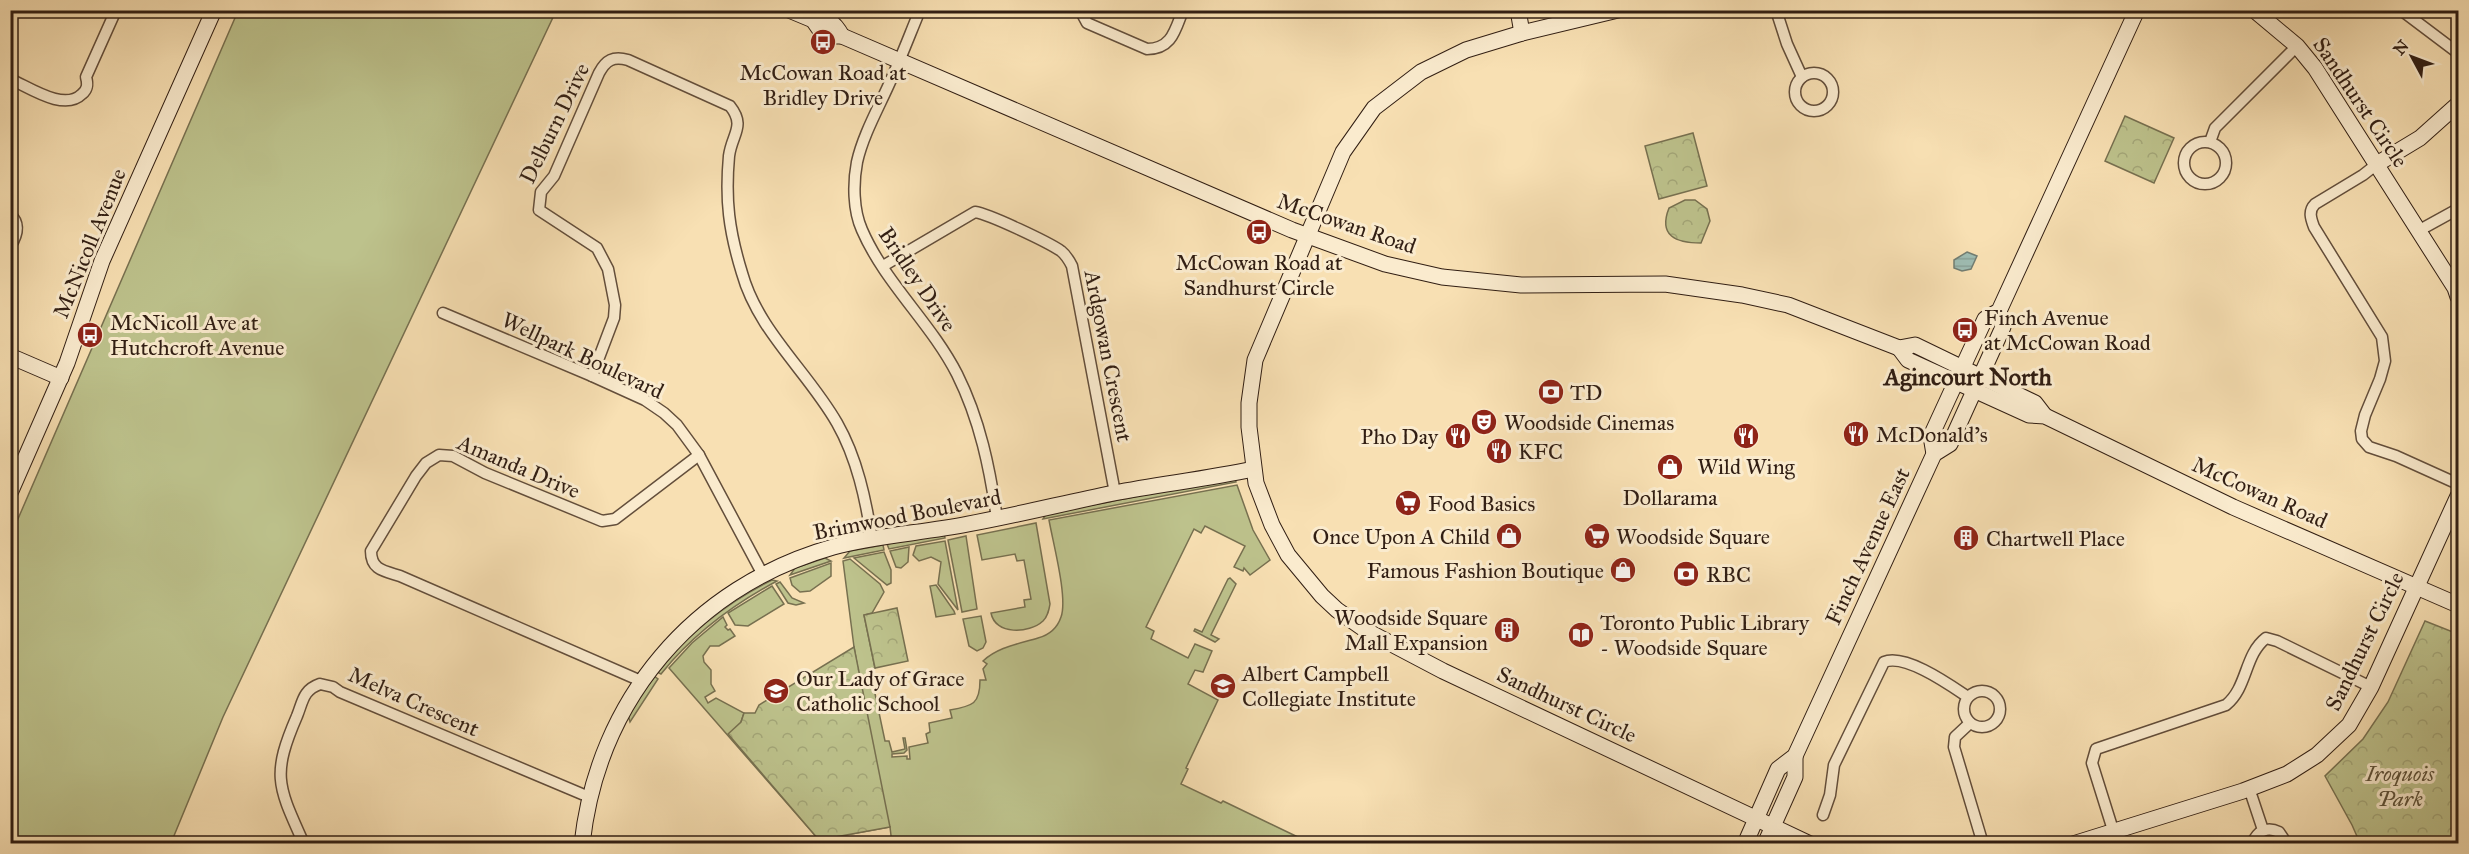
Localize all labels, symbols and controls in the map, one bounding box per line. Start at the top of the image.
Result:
bus stop icon: McCowan Road at Bridley Drive [808,27,838,57]
north arrow [2382,27,2442,87]
street label: Sandhurst Circle [2307,32,2414,172]
text: N [2389,36,2413,59]
street label: Delburn Drive [514,59,595,188]
place label: McCowan Road at Bridley Drive [740,59,907,111]
street label: McNicoll Avenue [47,164,132,322]
street label: McCowan Road [1274,187,1420,260]
bus stop icon: McCowan Road at Sandhurst Circle [1244,217,1274,247]
street label: Bridley Drive [873,222,962,337]
place label: McCowan Road at Sandhurst Circle [1176,249,1343,301]
street label: Ardgowan Crescent [1078,267,1138,444]
place label: Finch Avenue at McCowan Road [1984,304,2151,356]
street label: Wellpark Boulevard [497,306,668,405]
place label: McNicoll Ave at Hutchcroft Avenue [110,309,284,361]
bus stop icon: Finch Avenue at McCowan Road [1950,315,1980,345]
bus stop icon: McNicoll Ave at Hutchcroft Avenue [75,320,105,350]
district label: Agincourt North [1882,362,2053,392]
bank icon: TD [1536,377,1566,407]
place label: TD [1570,379,1602,406]
theatre icon: Woodside Cinemas [1469,407,1499,437]
place label: Woodside Cinemas [1504,409,1674,436]
restaurant icon: McDonald's [1841,419,1871,449]
restaurant icon: Pho Day [1443,421,1473,451]
restaurant icon: Wild Wing [1731,421,1761,451]
place label: McDonald's [1876,421,1988,448]
place label: Pho Day [1361,423,1439,450]
street label: Amanda Drive [453,428,584,504]
restaurant icon: KFC [1484,436,1514,466]
place label: KFC [1518,438,1563,465]
street label: McCowan Road [2188,451,2332,534]
shop icon: Dollarama [1655,452,1685,482]
place label: Wild Wing [1697,453,1796,480]
street label: Finch Avenue East [1819,463,1916,629]
street label: Brimwood Boulevard [811,483,1003,546]
place label: Dollarama [1622,484,1718,511]
supermarket icon: Food Basics [1393,488,1423,518]
place label: Food Basics [1428,490,1535,517]
shop icon: Once Upon A Child [1494,521,1524,551]
supermarket icon: Woodside Square [1582,521,1612,551]
place label: Once Upon A Child [1312,523,1490,550]
place label: Woodside Square [1616,523,1770,550]
building icon: Chartwell Place [1951,523,1981,553]
place label: Chartwell Place [1986,525,2125,552]
shop icon: Famous Fashion Boutique [1608,555,1638,585]
place label: Famous Fashion Boutique [1367,557,1604,584]
bank icon: RBC [1671,559,1701,589]
place label: RBC [1706,561,1751,588]
street label: Sandhurst Circle [2319,567,2410,715]
place label: Woodside Square Mall Expansion [1334,604,1488,656]
place label: Toronto Public Library - Woodside Square [1600,609,1810,661]
building icon: Woodside Square Mall Expansion [1492,615,1522,645]
library icon: Toronto Public Library - Woodside Square [1566,620,1596,650]
place label: Albert Campbell Collegiate Institute [1241,660,1416,712]
street label: Sandhurst Circle [1493,660,1641,749]
street label: Melva Crescent [344,661,484,742]
place label: Our Lady of Grace Catholic School [796,665,964,717]
school or university icon: Albert Campbell Collegiate Institute [1208,671,1238,701]
school or university icon: Our Lady of Grace Catholic School [761,676,791,706]
park label: Iroquois Park [2365,760,2435,812]

